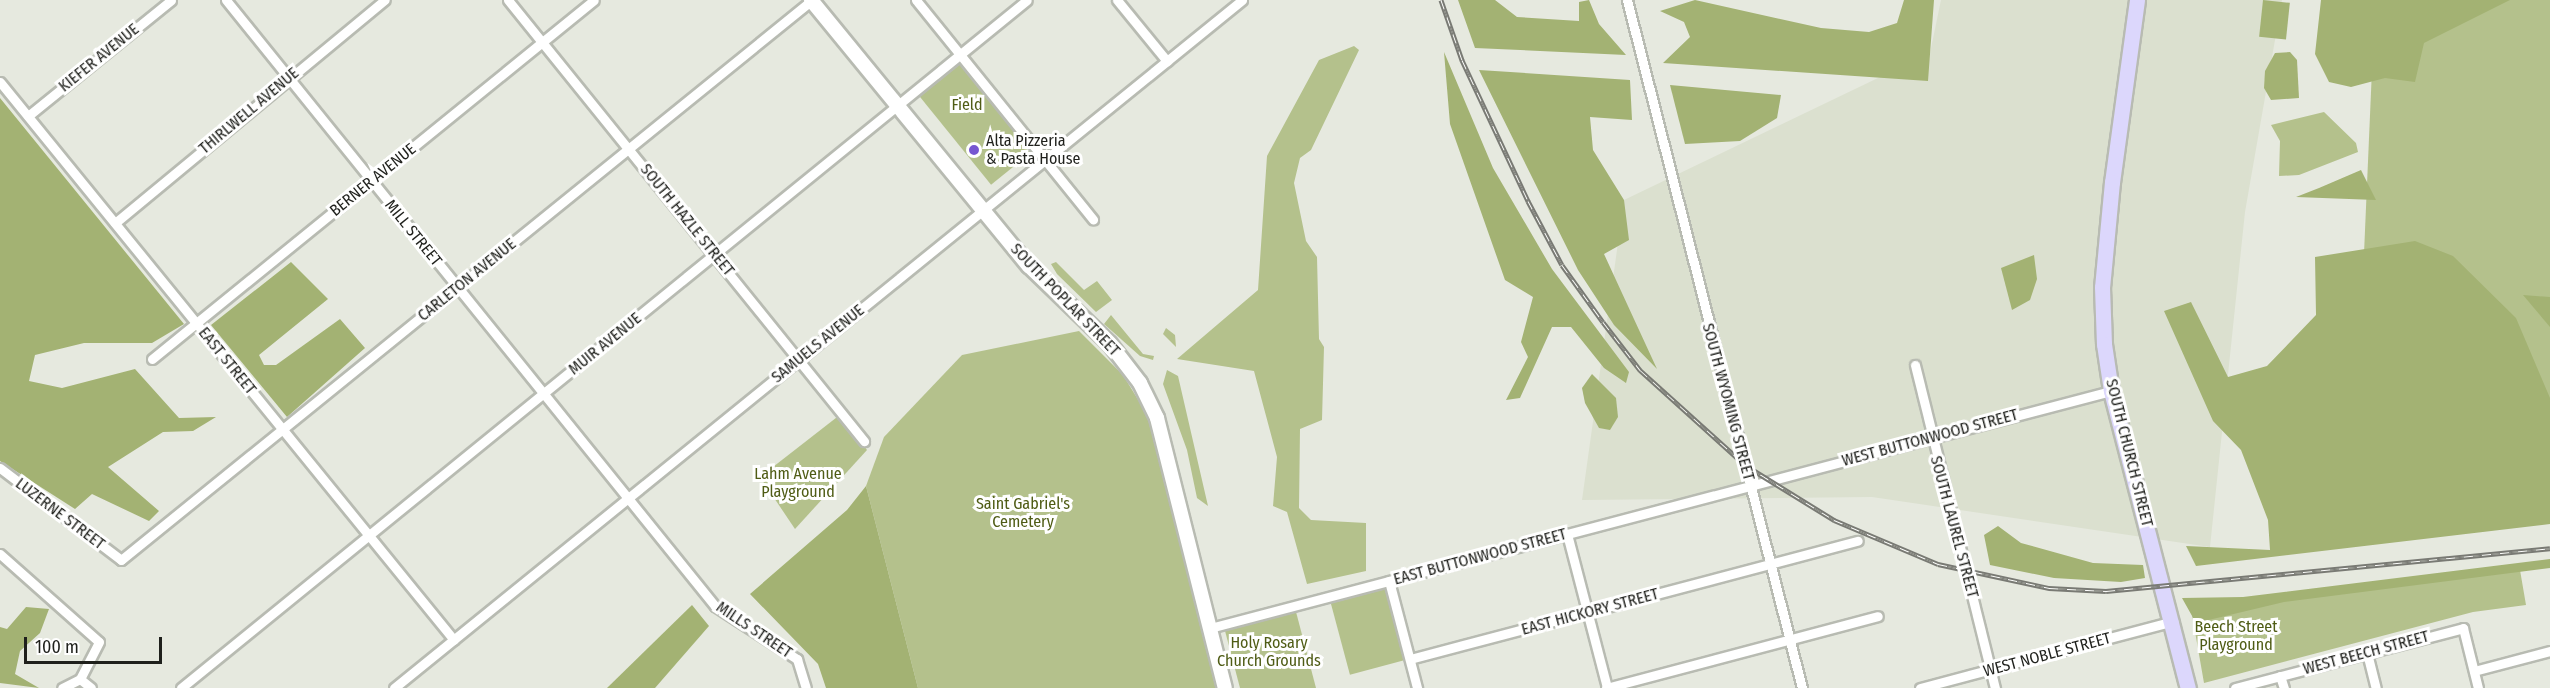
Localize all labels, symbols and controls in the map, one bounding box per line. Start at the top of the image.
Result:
street label: KIEFER AVENUE [55,20,143,96]
street label: THIRLWELL AVENUE [195,64,303,158]
park label: Field [951,95,983,115]
place label: Alta Pizzeria & Pasta House [986,131,1080,169]
street label: BERNER AVENUE [326,139,420,221]
marker: Alta Pizzeria & Pasta House [967,143,981,157]
street label: SOUTH HAZLE STREET [636,160,738,280]
street label: MILL STREET [380,196,446,270]
street label: CARLETON AVENUE [414,235,520,325]
street label: SOUTH POPLAR STREET [1006,240,1124,360]
street label: SAMUELS AVENUE [768,301,868,387]
street label: MUIR AVENUE [565,309,645,379]
street label: SOUTH WYOMING STREET [1698,321,1758,483]
street label: EAST STREET [194,324,260,398]
street label: SOUTH CHURCH STREET [2101,377,2157,529]
street label: WEST BUTTONWOOD STREET [1840,405,2020,471]
street label: SOUTH LAUREL STREET [1926,454,1982,600]
park label: Lahm Avenue Playground [754,464,842,502]
street label: LUZERNE STREET [12,474,108,554]
park label: Saint Gabriel's Cemetery [976,494,1070,532]
street label: EAST BUTTONWOOD STREET [1391,525,1569,589]
street label: EAST HICKORY STREET [1519,584,1661,640]
street label: MILLS STREET [712,598,796,662]
park label: Beech Street Playground [2195,617,2277,655]
scale bar [27,625,165,663]
street label: WEST BEECH STREET [2301,627,2431,679]
street label: WEST NOBLE STREET [1981,629,2113,681]
park label: Holy Rosary Church Grounds [1217,633,1321,671]
text: 100 m [35,636,79,658]

